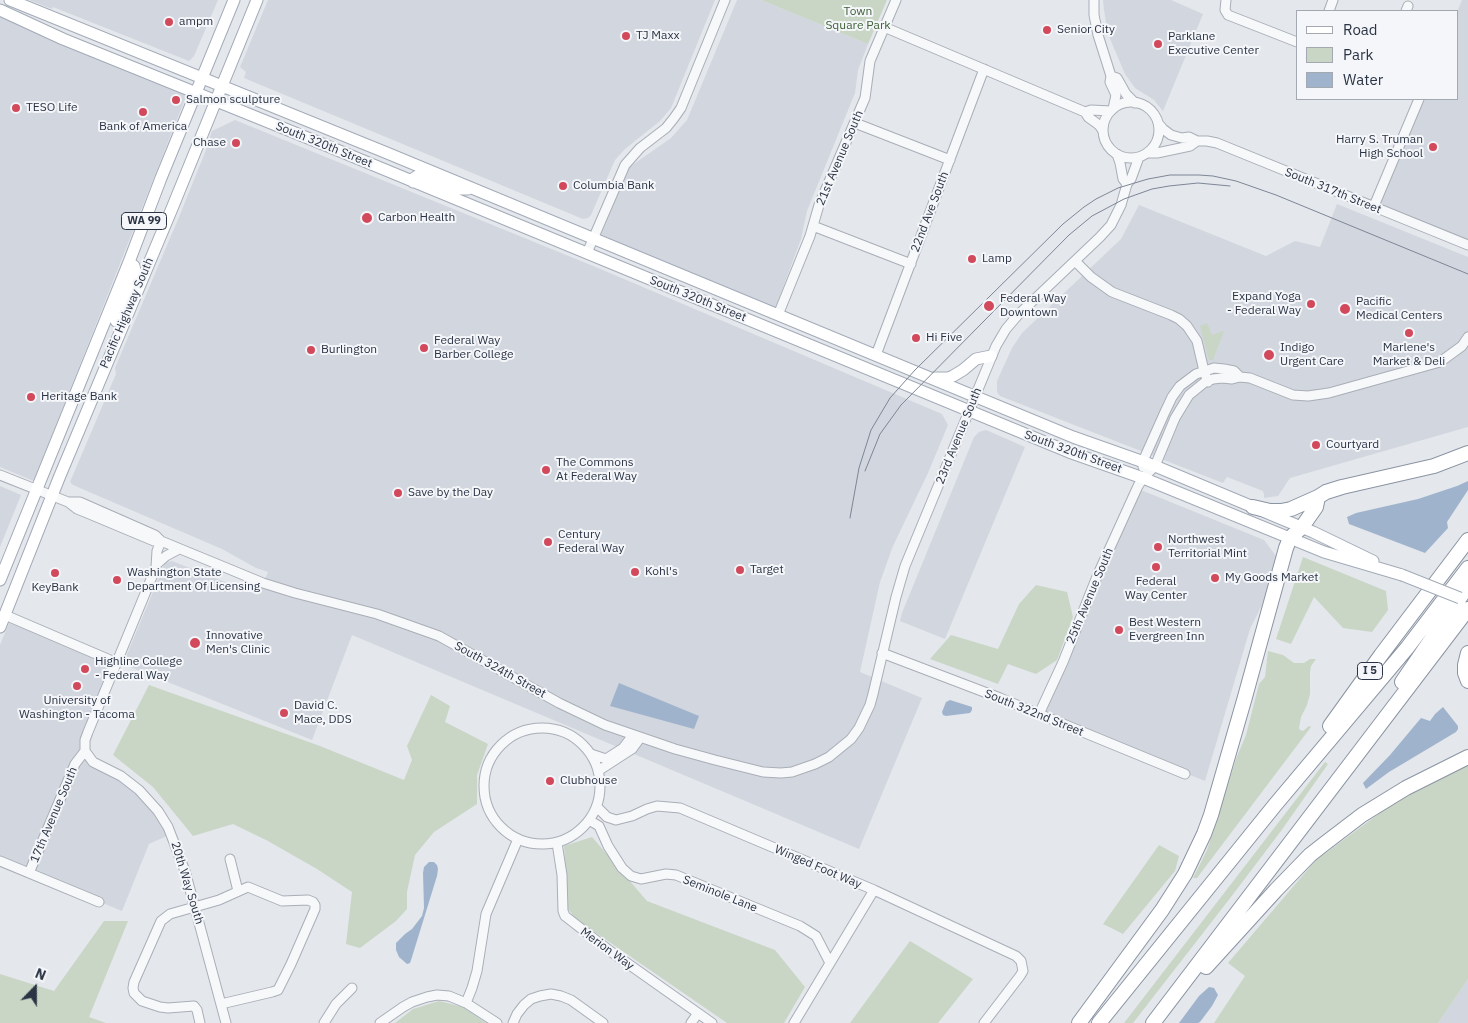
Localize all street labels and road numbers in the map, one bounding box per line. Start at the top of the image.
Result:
street label: 21st Avenue South [814,108,866,208]
street label: South 320th Street [274,119,374,171]
street label: South 317th Street [1283,165,1383,217]
street label: 22nd Ave South [908,170,952,254]
road number: WA 99 [122,212,166,230]
street label: Pacific Highway South [97,256,157,370]
street label: South 320th Street [648,273,748,325]
street label: 23rd Avenue South [933,386,985,486]
street label: South 320th Street [1022,428,1124,476]
street label: 25th Avenue South [1063,546,1117,646]
street label: South 324th Street [452,639,548,701]
road number: I 5 [1358,662,1382,679]
street label: South 322nd Street [982,687,1086,739]
street label: 17th Avenue South [27,765,81,865]
street label: 20th Way South [168,840,206,926]
street label: Winged Foot Way [772,842,864,892]
street label: Seminole Lane [681,873,759,915]
street label: Merion Way [577,925,637,973]

